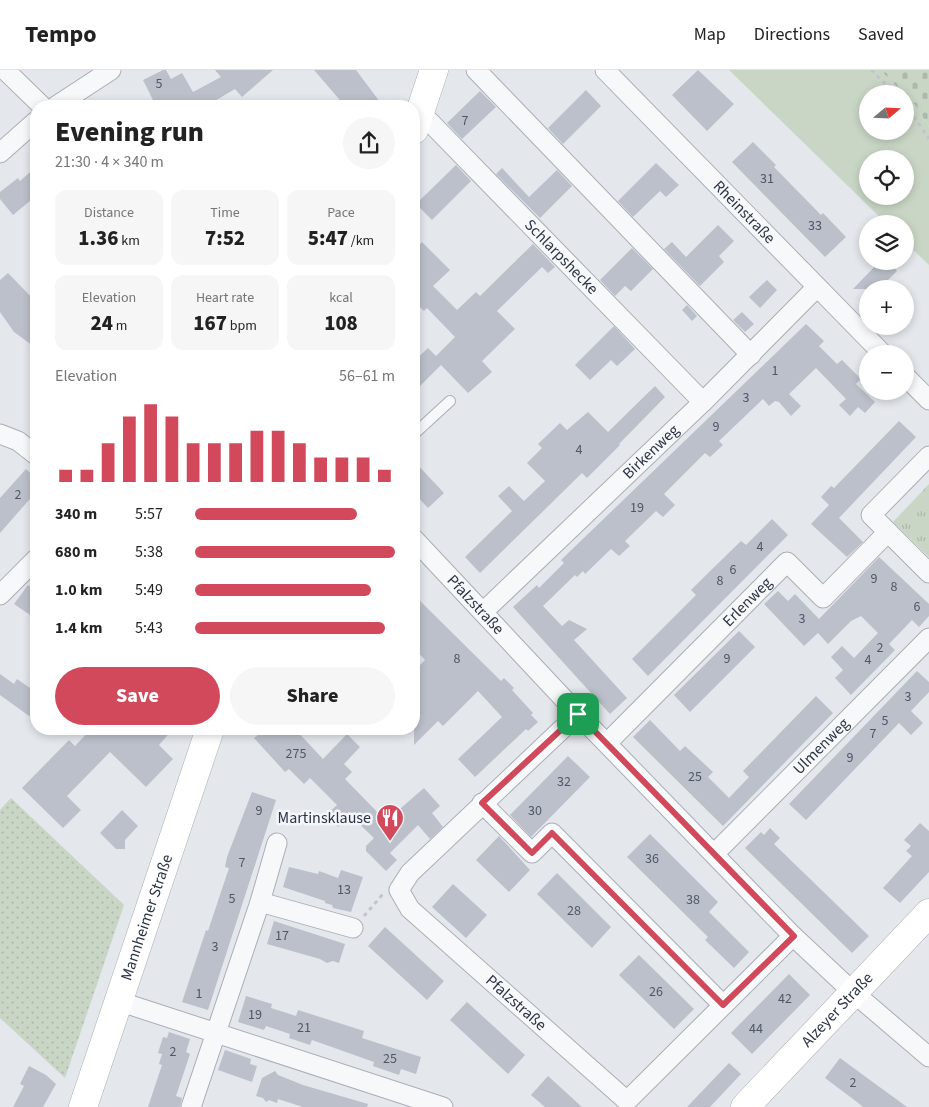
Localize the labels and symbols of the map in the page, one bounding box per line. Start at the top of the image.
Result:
house number: 5 [156,74,163,94]
north arrow [859,85,914,140]
house number: 7 [462,111,469,131]
house number: 31 [760,169,774,189]
street label: Rheinstraße [708,176,780,249]
street label: Schlarpshecke [520,214,603,299]
house number: 33 [808,216,822,236]
house number: 1 [772,361,779,381]
house number: 3 [743,388,750,408]
house number: 9 [713,417,720,437]
street label: Birkenweg [618,419,684,484]
house number: 4 [576,440,583,460]
house number: 2 [15,485,22,505]
house number: 19 [630,498,644,518]
house number: 4 [757,537,764,557]
house number: 6 [730,560,737,580]
house number: 9 [871,569,878,589]
street label: Pfalzstraße [442,570,509,639]
house number: 8 [717,571,724,591]
street label: Erlenweg [718,572,777,632]
house number: 8 [891,577,898,597]
house number: 6 [914,597,921,617]
house number: 3 [799,609,806,629]
house number: 2 [877,638,884,658]
house number: 8 [454,649,461,669]
house number: 9 [724,649,731,669]
house number: 4 [865,650,872,670]
house number: 3 [905,687,912,707]
pin [557,693,599,735]
house number: 5 [882,711,889,731]
street label: Ulmenweg [788,713,854,779]
house number: 7 [870,724,877,744]
house number: 275 [286,744,306,764]
house number: 9 [847,748,854,768]
house number: 25 [688,767,702,787]
house number: 32 [557,772,571,792]
house number: 9 [256,801,263,821]
house number: 30 [528,801,542,821]
restaurant icon: Martinsklause [375,803,405,842]
place label: Martinsklause [278,807,371,829]
house number: 36 [645,849,659,869]
street label: Mannheimer Straße [115,851,178,983]
house number: 7 [239,853,246,873]
house number: 13 [337,880,351,900]
house number: 5 [229,889,236,909]
house number: 38 [686,890,700,910]
house number: 28 [567,901,581,921]
house number: 17 [275,926,289,946]
house number: 3 [212,937,219,957]
street label: Alzeyer Straße [796,967,878,1052]
street label: Pfalzstraße [481,970,551,1036]
house number: 26 [649,982,663,1002]
house number: 1 [196,984,203,1004]
house number: 42 [778,989,792,1009]
house number: 19 [248,1005,262,1025]
house number: 21 [297,1018,311,1038]
house number: 44 [749,1019,763,1039]
house number: 2 [170,1042,177,1062]
house number: 25 [383,1049,397,1069]
house number: 2 [850,1073,857,1093]

